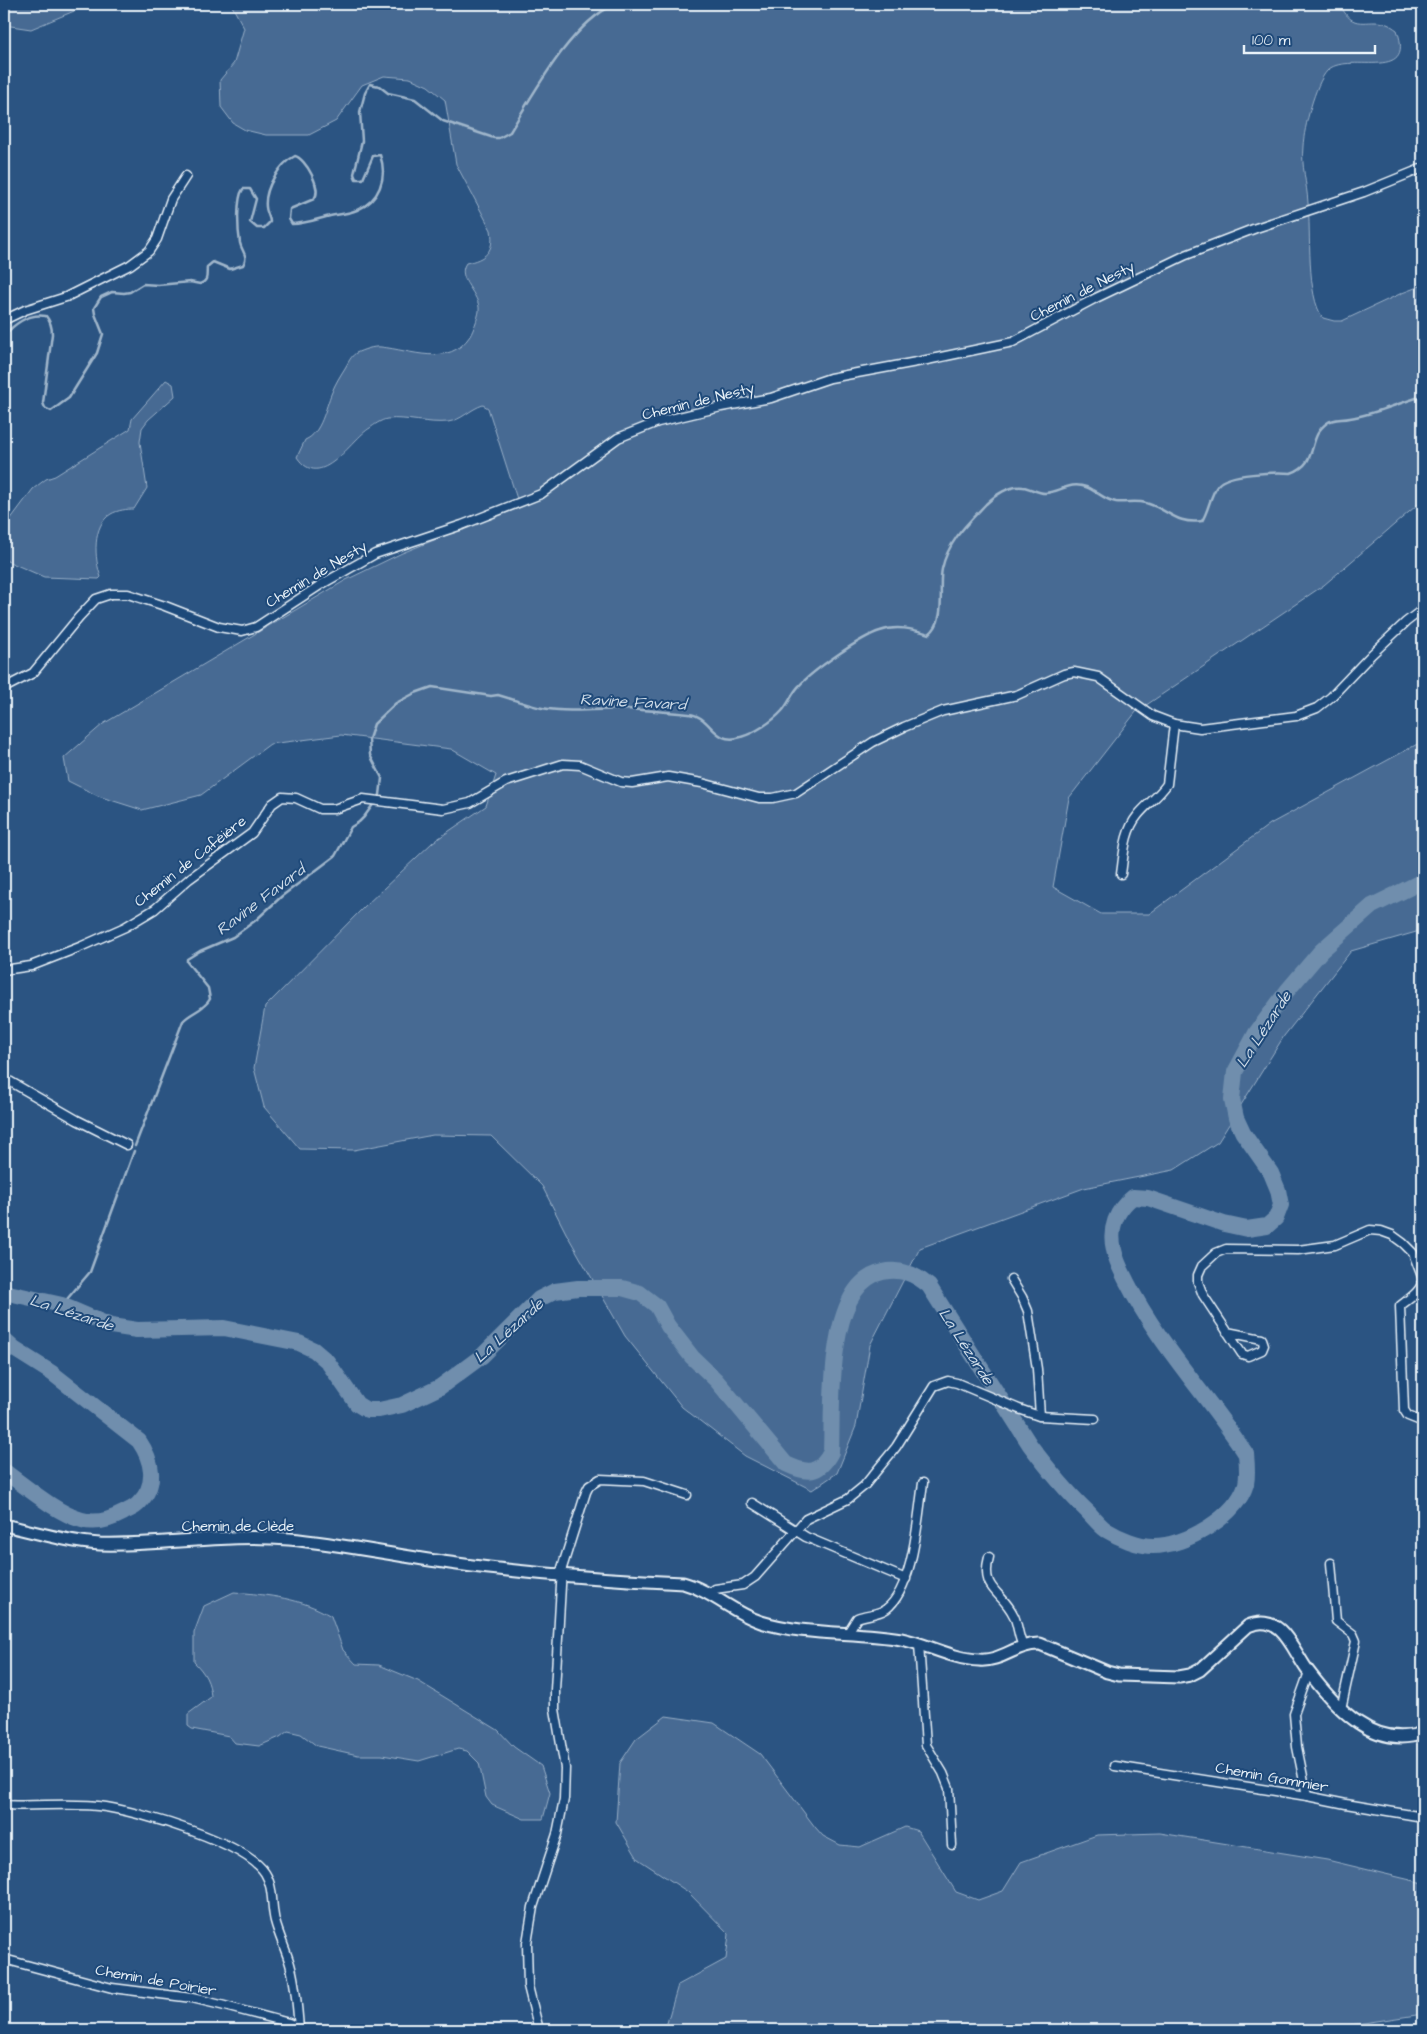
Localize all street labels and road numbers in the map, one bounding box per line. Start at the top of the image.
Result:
street label: Chemin de Nesty [1026,256,1139,328]
street label: Chemin de Nesty [640,377,757,427]
street label: Chemin de Nesty [262,536,371,614]
street label: Chemin de Caféière [130,811,251,912]
street label: Chemin de Clède [182,1516,294,1537]
street label: Chemin Gommier [1214,1757,1330,1798]
street label: Chemin de Poirier [94,1960,218,2001]

